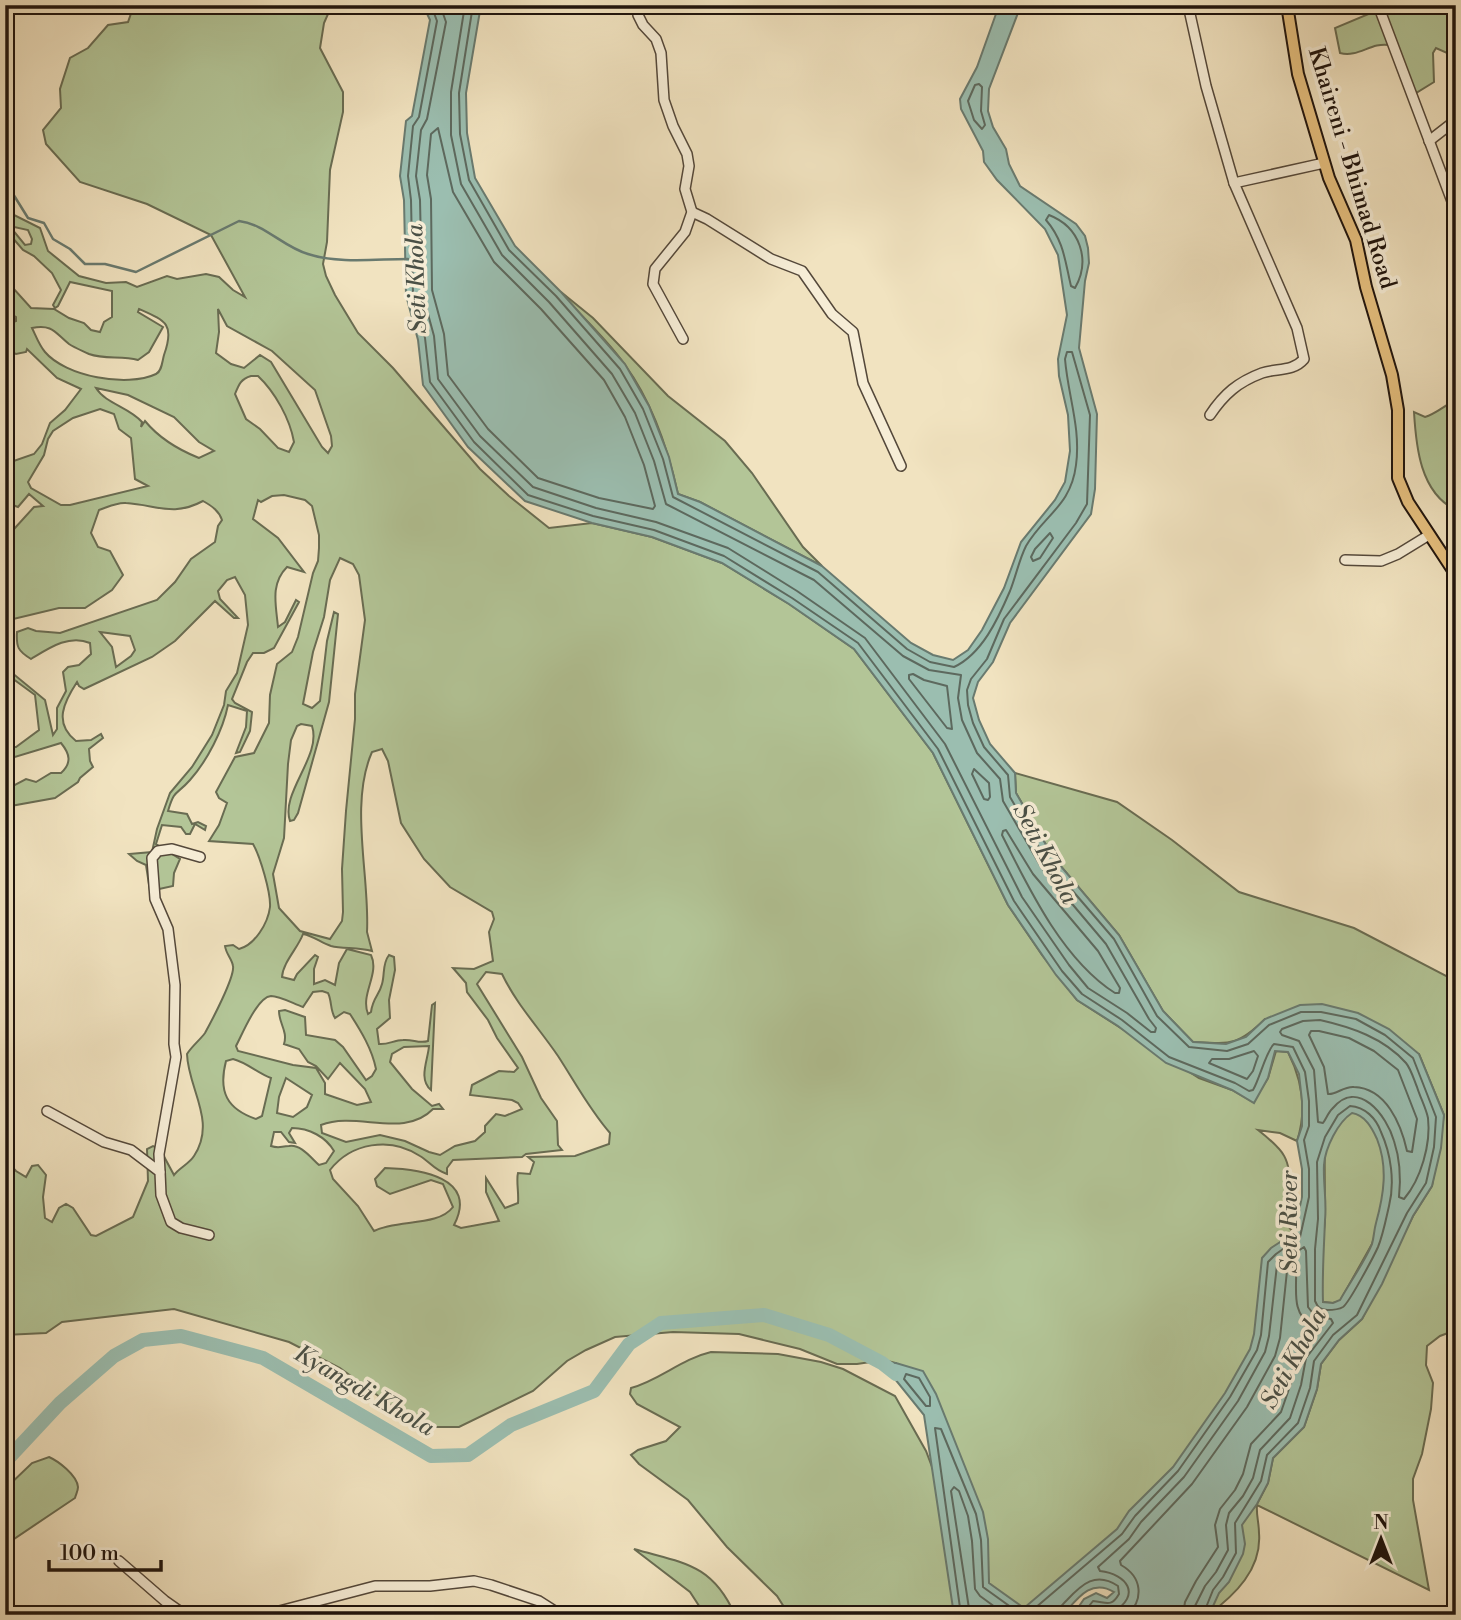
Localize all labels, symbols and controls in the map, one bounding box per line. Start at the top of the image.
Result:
street label: Khaireni - Bhimad Road [1302,44,1402,292]
water label: Seti Khola [400,223,434,334]
water label: Seti Khola [1006,799,1084,910]
water label: Seti River [1275,1170,1305,1274]
water label: Seti Khola [1254,1303,1334,1414]
water label: Kyangdi Khola [289,1339,440,1444]
north arrow [1346,1504,1416,1574]
text: N [1373,1511,1389,1535]
scale bar [49,1529,161,1573]
text: 100 m [60,1541,119,1567]

